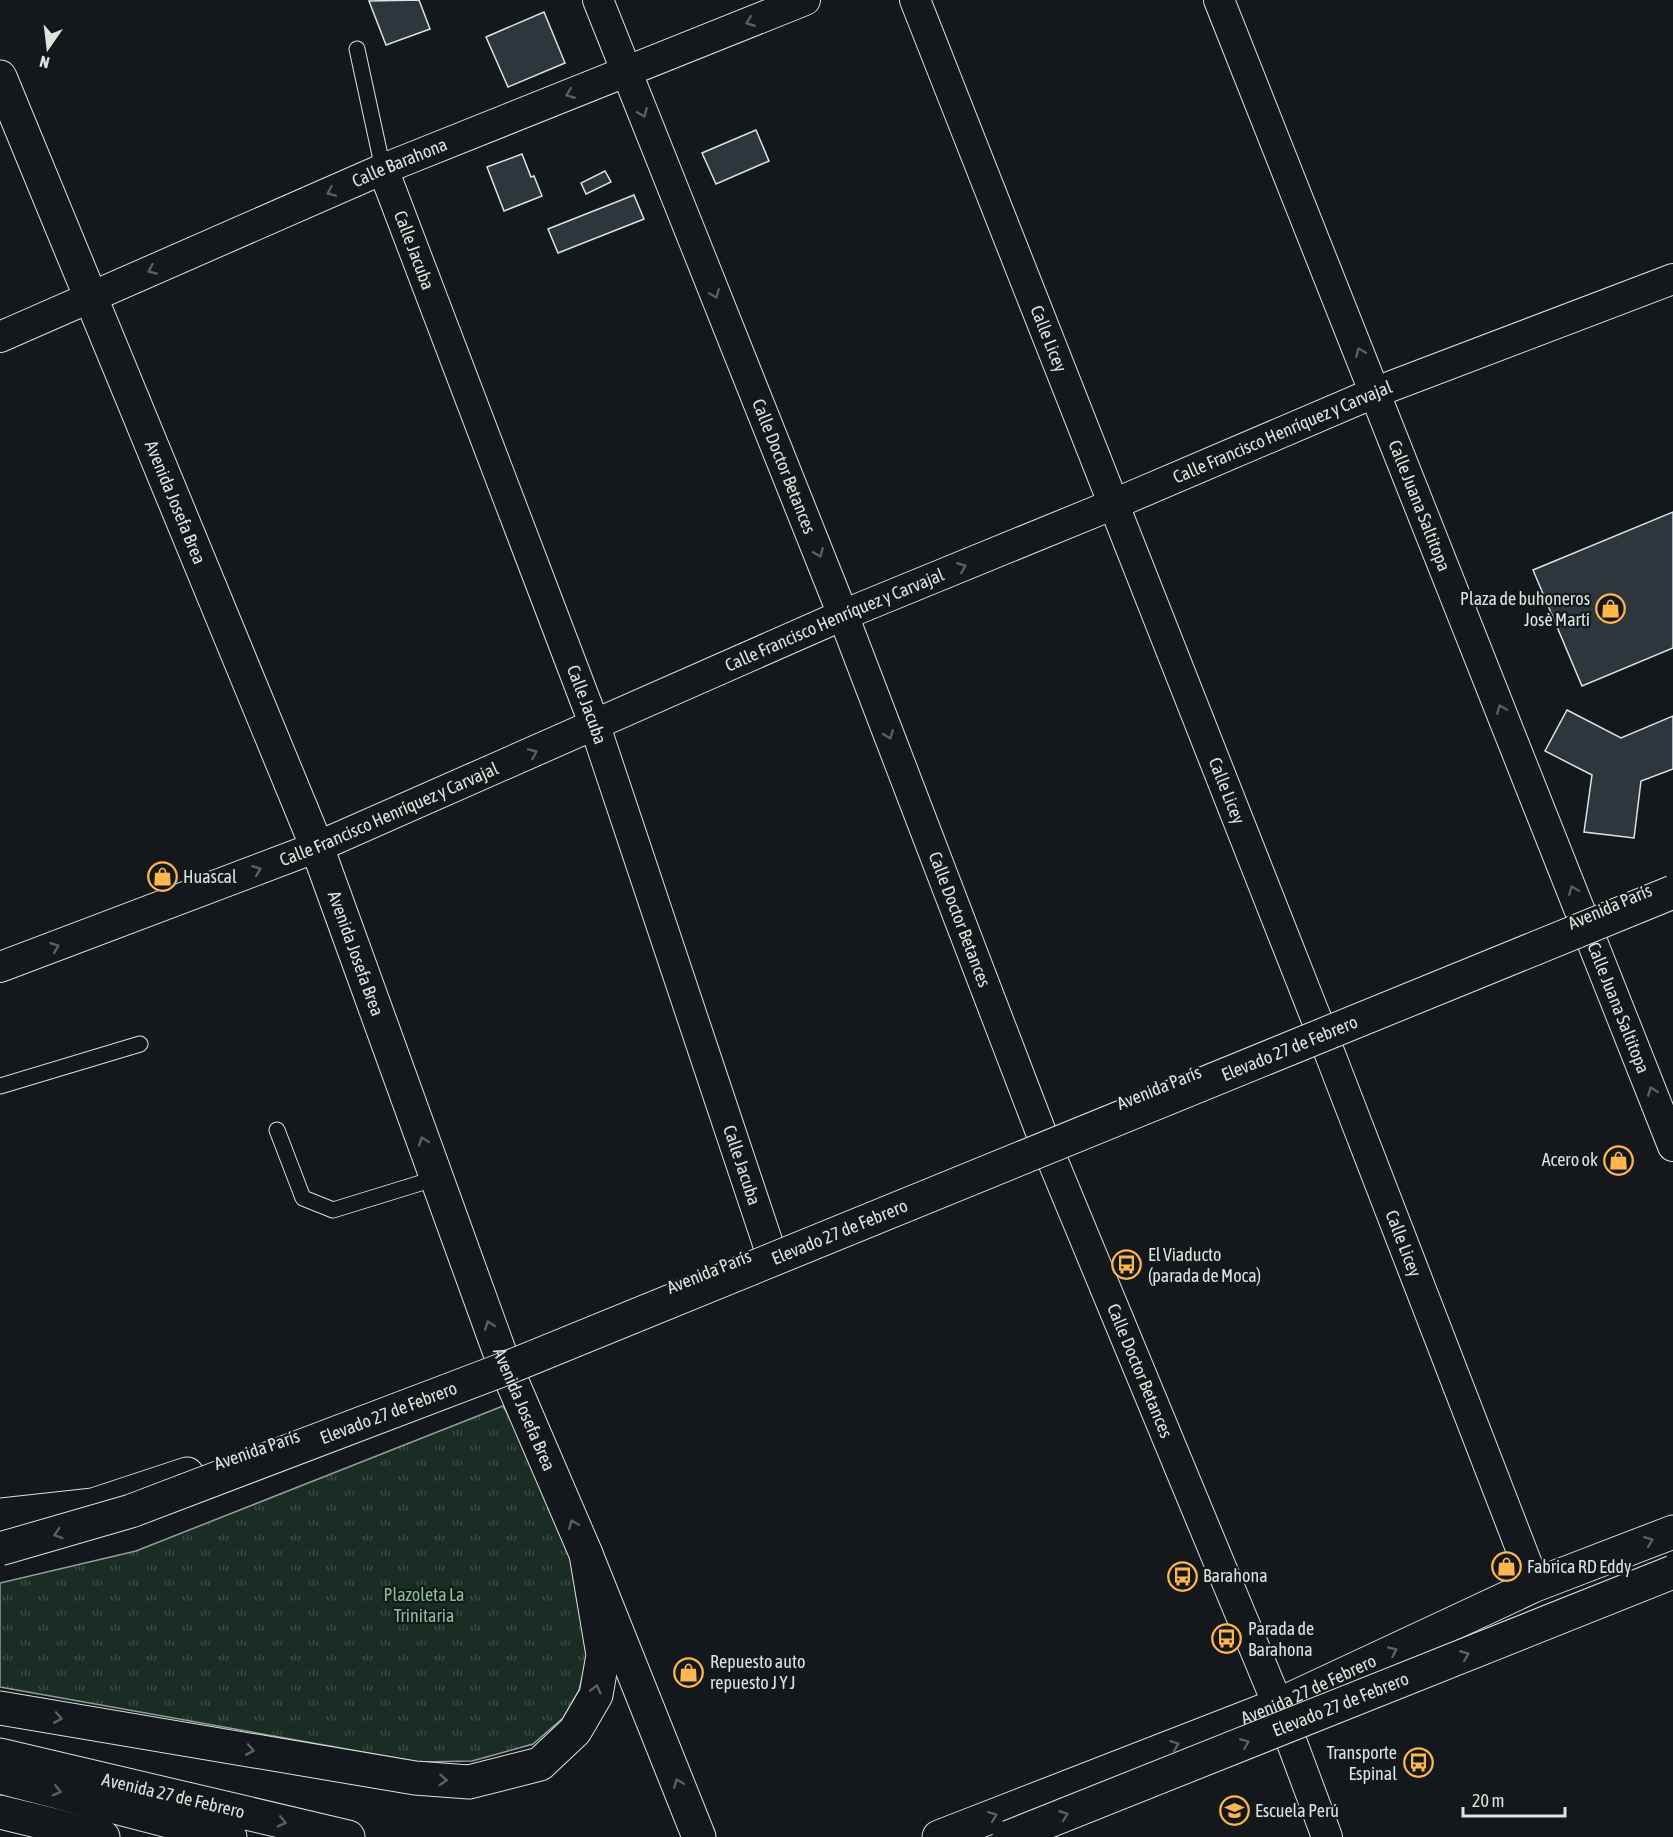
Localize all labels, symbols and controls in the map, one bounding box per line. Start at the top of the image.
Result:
one-way arrow [746,15,757,27]
north arrow [18,18,78,78]
text: N [38,53,51,72]
one-way arrow [565,87,575,100]
one-way arrow [636,107,648,118]
street label: Calle Barahona [349,133,450,191]
one-way arrow [326,185,337,197]
street label: Calle Jacuba [390,208,439,293]
one-way arrow [147,263,158,275]
one-way arrow [708,288,720,299]
street label: Calle Licey [1026,302,1071,375]
one-way arrow [1355,347,1367,358]
street label: Calle Francisco Henríquez y Carvajal [1170,376,1395,488]
street label: Calle Doctor Betances [748,396,821,537]
street label: Avenida Josefa Brea [141,437,210,567]
street label: Calle Juana Saltitopa [1384,437,1455,574]
one-way arrow [811,547,824,558]
one-way arrow [956,562,967,574]
street label: Calle Francisco Henríquez y Carvajal [722,564,947,676]
place label: Plaza de buhoneros Josè Martí [1460,588,1590,630]
shop icon: Plaza de buhoneros Josè Martí [1595,593,1627,625]
street label: Calle Jacuba [563,662,611,747]
one-way arrow [1496,704,1508,715]
one-way arrow [882,729,894,740]
one-way arrow [526,748,537,760]
street label: Calle Licey [1204,754,1250,827]
street label: Calle Francisco Henríquez y Carvajal [277,757,502,870]
street label: Calle Doctor Betances [925,849,995,990]
shop icon: Huascal [146,861,178,893]
one-way arrow [250,865,261,877]
place label: Huascal [183,866,237,887]
street label: Avenida París [1565,879,1655,934]
one-way arrow [1568,886,1580,897]
street label: Avenida Josefa Brea [324,888,388,1019]
street label: Calle Juana Saltitopa [1583,939,1654,1076]
one-way arrow [49,941,59,954]
street label: Elevado 27 de Febrero [1218,1011,1360,1085]
street label: Avenida París [1114,1061,1204,1114]
one-way arrow [1647,1087,1659,1098]
street label: Calle Jacuba [719,1122,765,1208]
one-way arrow [418,1137,431,1147]
shop icon: Acero ok [1603,1144,1635,1176]
place label: Acero ok [1542,1149,1598,1170]
street label: Elevado 27 de Febrero [768,1195,911,1269]
street label: Calle Licey [1381,1207,1426,1280]
place label: El Viaducto (parada de Moca) [1148,1244,1261,1286]
street label: Avenida París [664,1245,754,1298]
bus stop icon: El Viaducto (parada de Moca) [1111,1249,1143,1281]
street label: Calle Doctor Betances [1103,1300,1177,1441]
one-way arrow [484,1320,497,1331]
street label: Avenida Josefa Brea [489,1345,560,1474]
street label: Elevado 27 de Febrero [317,1377,460,1448]
street label: Avenida París [211,1425,302,1474]
one-way arrow [569,1519,581,1530]
one-way arrow [53,1526,63,1539]
one-way arrow [1643,1536,1654,1549]
shop icon: Fabrica RD Eddy [1490,1551,1522,1583]
place label: Fabrica RD Eddy [1527,1556,1631,1577]
bus stop icon: Barahona [1166,1560,1198,1592]
place label: Barahona [1203,1565,1268,1586]
park label: Plazoleta La Trinitaria [384,1584,464,1626]
place label: Parada de Barahona [1248,1618,1314,1660]
bus stop icon: Parada de Barahona [1211,1623,1243,1655]
one-way arrow [1386,1647,1397,1659]
street label: Avenida 27 de Febrero [1238,1650,1379,1728]
one-way arrow [1459,1650,1470,1663]
place label: Repuesto auto repuesto J Y J [710,1651,805,1693]
shop icon: Repuesto auto repuesto J Y J [673,1656,705,1688]
street label: Elevado 27 de Febrero [1269,1668,1412,1741]
one-way arrow [589,1684,602,1694]
one-way arrow [53,1711,62,1723]
one-way arrow [1239,1738,1250,1750]
one-way arrow [1169,1740,1180,1752]
place label: Transporte Espinal [1326,1742,1397,1784]
one-way arrow [245,1743,255,1756]
bus stop icon: Transporte Espinal [1402,1747,1434,1779]
street label: Avenida 27 de Febrero [100,1768,247,1822]
one-way arrow [438,1773,447,1786]
one-way arrow [672,1778,685,1788]
scale bar [1463,1780,1565,1818]
one-way arrow [52,1784,62,1797]
text: 20 m [1472,1790,1504,1811]
school or university icon: Escuela Perú [1218,1795,1250,1827]
place label: Escuela Perú [1255,1800,1339,1821]
one-way arrow [1057,1810,1068,1822]
one-way arrow [987,1811,998,1823]
one-way arrow [276,1815,286,1828]

